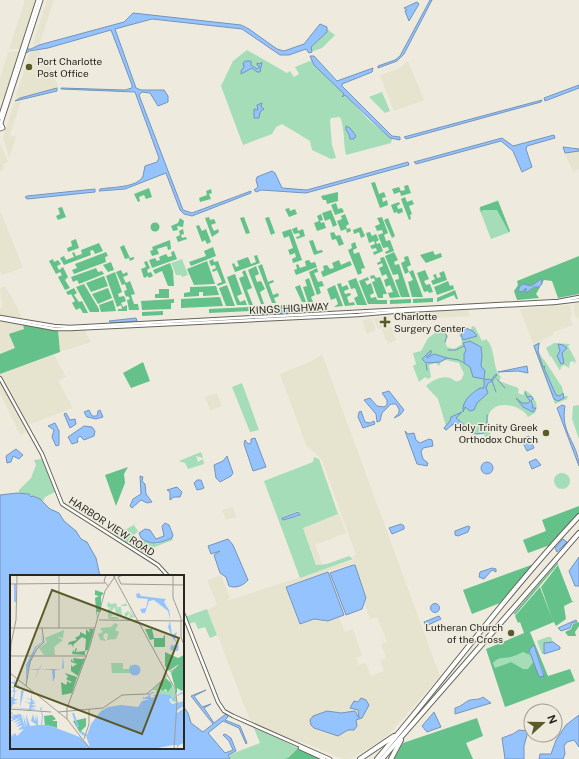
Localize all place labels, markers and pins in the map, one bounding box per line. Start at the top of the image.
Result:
place label: Port Charlotte Post Office [37,55,102,79]
marker: Port Charlotte Post Office [24,62,34,72]
place label: Charlotte Surgery Center [394,310,465,334]
marker: Charlotte Surgery Center [379,316,391,328]
place label: Holy Trinity Greek Orthodox Church [454,421,538,445]
marker: Holy Trinity Greek Orthodox Church [541,428,551,438]
place label: Lutheran Church of the Cross [425,621,503,645]
marker: Lutheran Church of the Cross [506,628,516,638]

